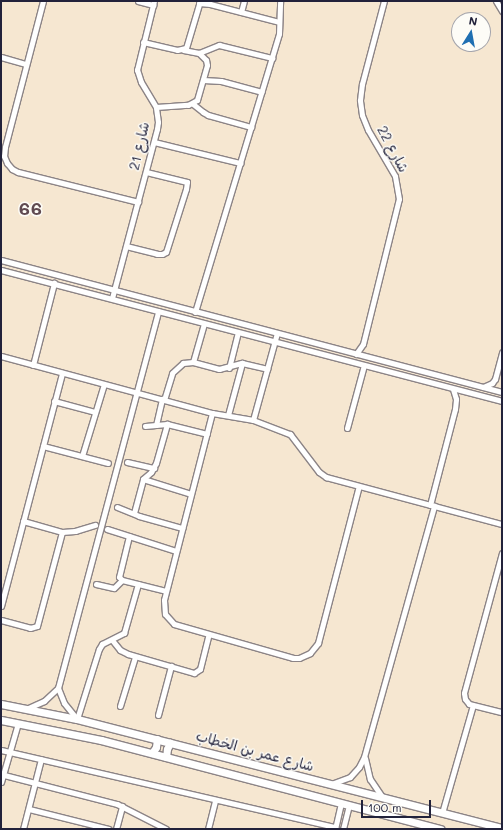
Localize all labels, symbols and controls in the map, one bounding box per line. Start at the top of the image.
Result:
north arrow [451,12,491,52]
text: N [468,13,479,29]
street label: شارع 21 [125,120,153,172]
street label: شارع 22 [374,123,412,175]
district label: 66 [19,197,43,219]
street label: شارع عمر بن الخطاب [194,727,316,775]
scale bar [363,792,433,818]
text: 100 m [368,799,402,815]

